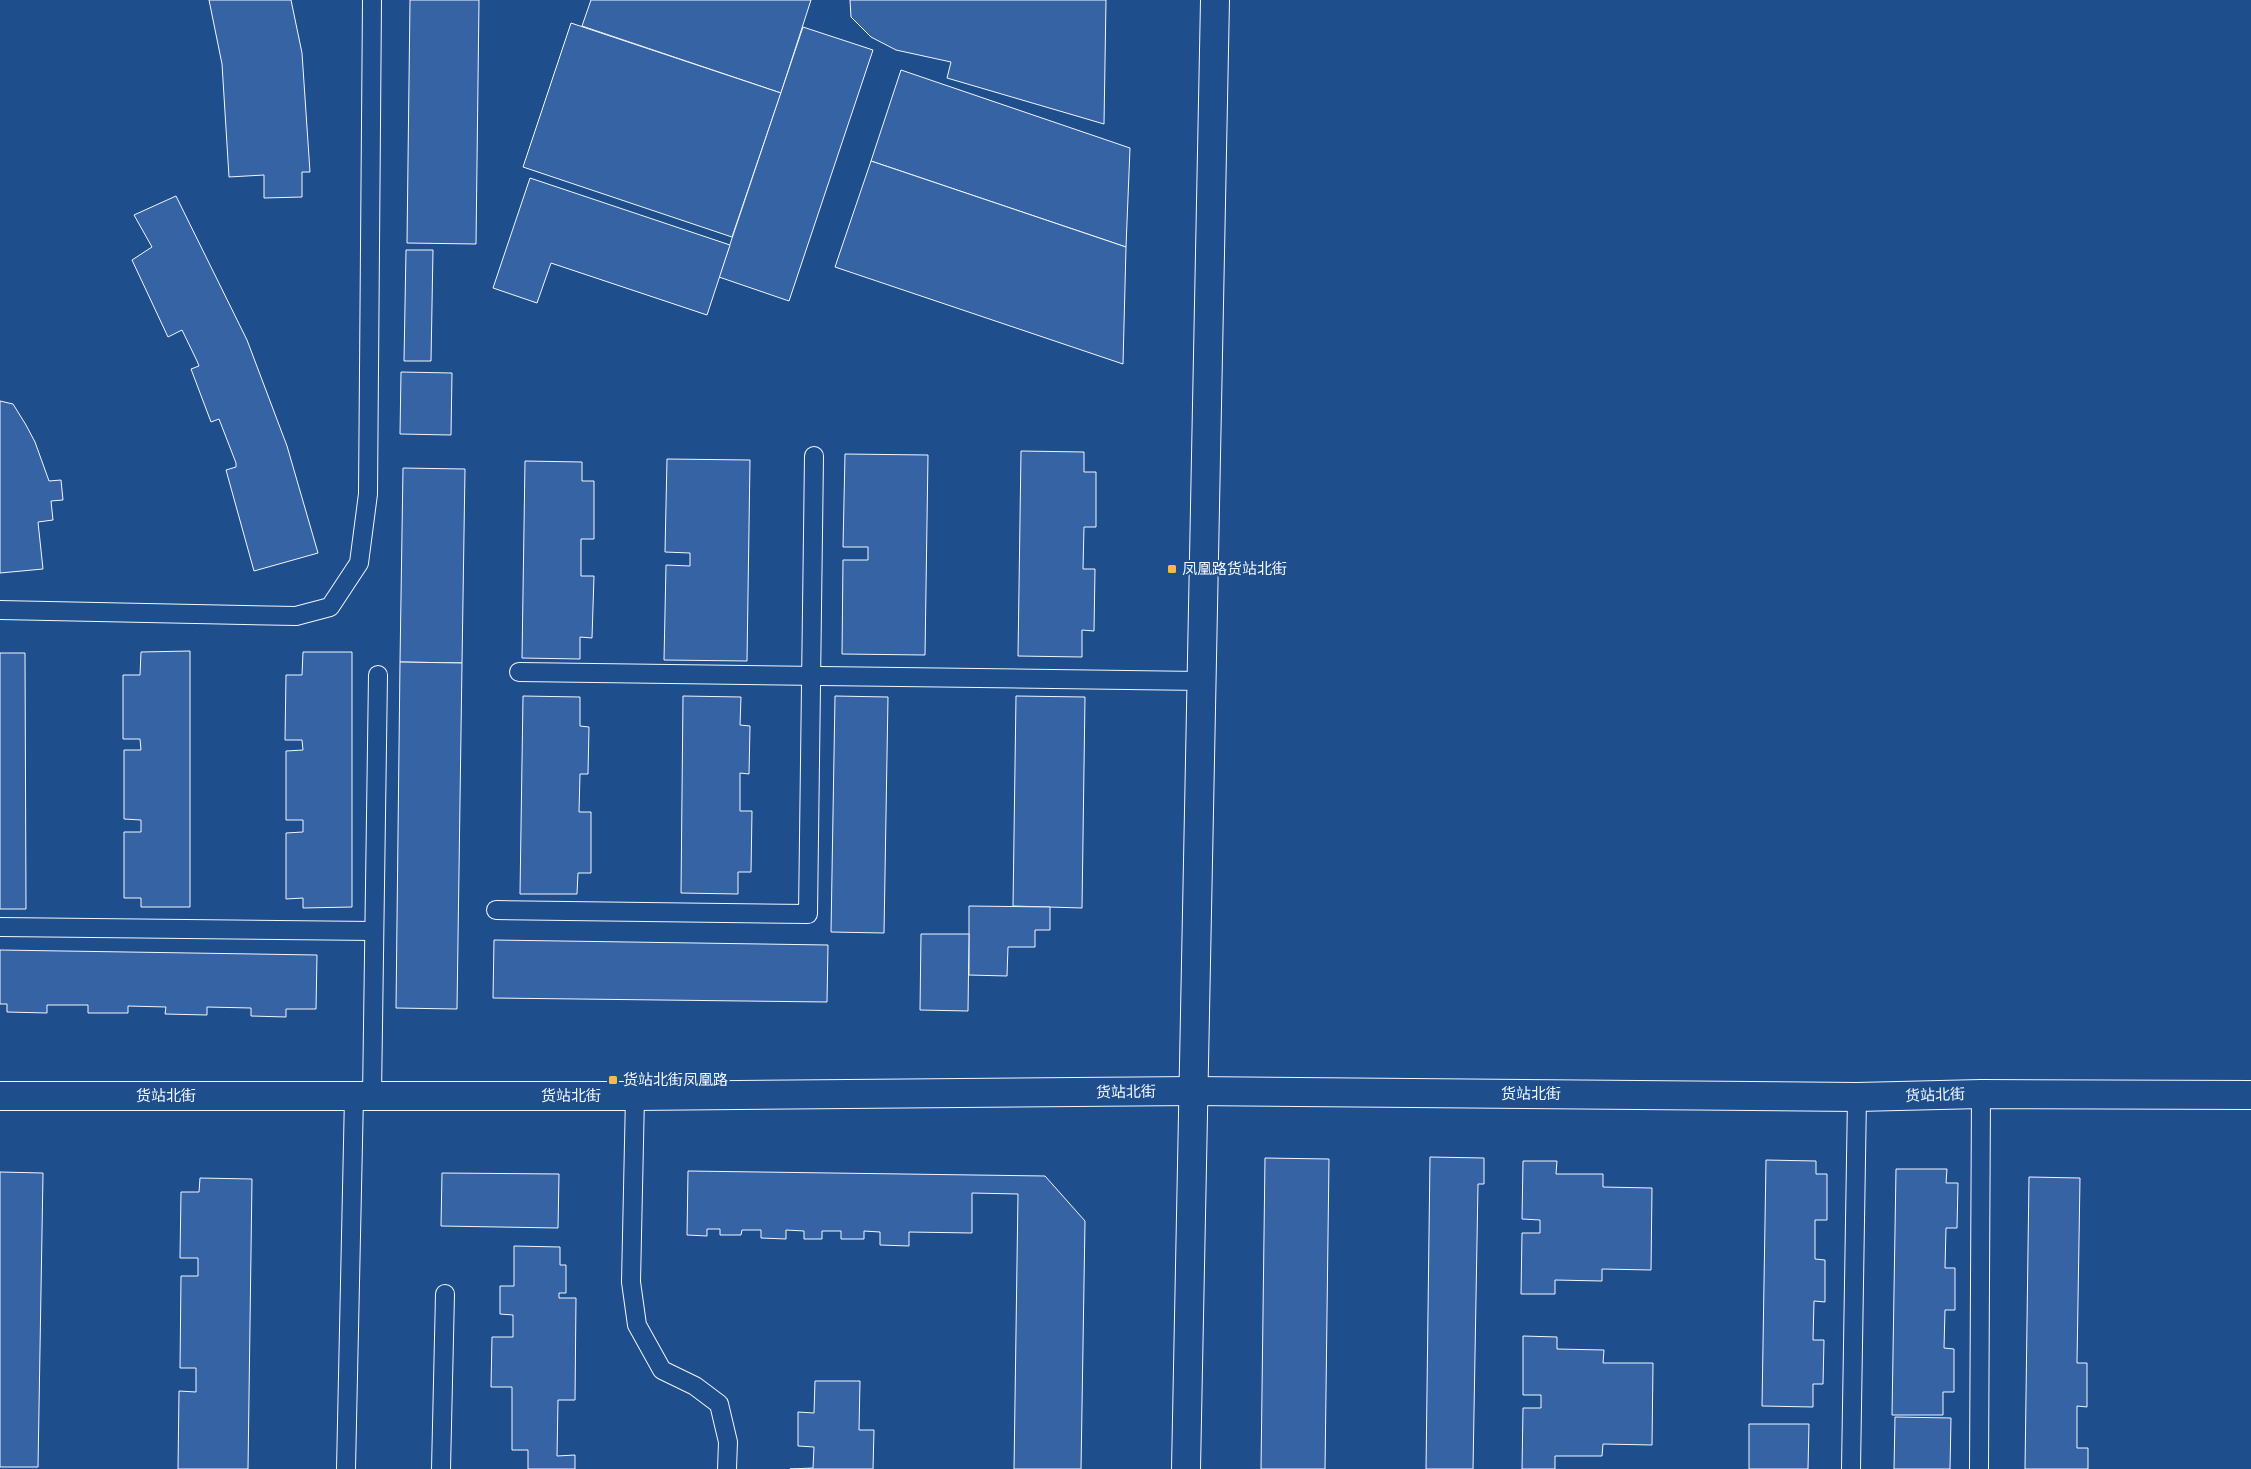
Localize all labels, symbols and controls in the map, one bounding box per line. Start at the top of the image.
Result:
place label: 凤凰路货站北街 [1182,560,1287,578]
marker: 凤凰路货站北街 [1166,563,1178,575]
place label: 货站北街凤凰路 [623,1071,728,1089]
marker: 货站北街凤凰路 [607,1074,619,1086]
street label: 货站北街 [1096,1082,1156,1102]
street label: 货站北街 [1501,1085,1561,1103]
street label: 货站北街 [1905,1085,1965,1105]
street label: 货站北街 [136,1087,196,1105]
street label: 货站北街 [541,1087,601,1105]

